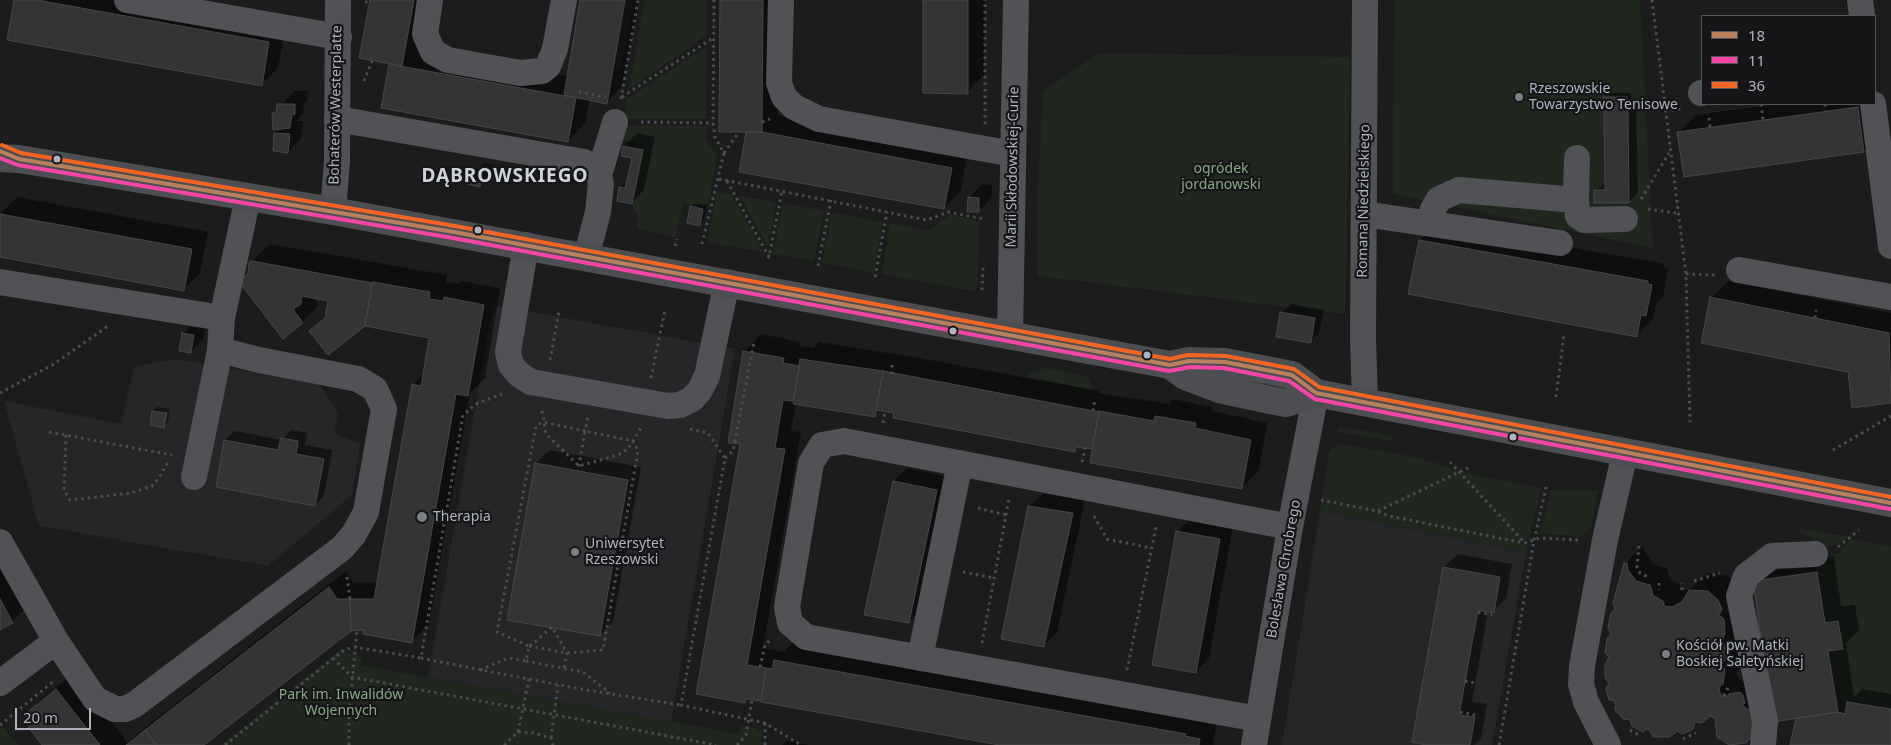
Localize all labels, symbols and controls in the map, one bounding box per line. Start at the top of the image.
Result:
legend [1701,15,1876,105]
street label: Bohaterów Westerplatte [326,25,346,185]
text: 18 [1748,25,1765,45]
text: 11 [1748,50,1765,70]
text: 36 [1748,75,1765,95]
place label: Rzeszowskie Towarzystwo Tenisowe [1529,81,1678,114]
street label: Marii Skłodowskiej-Curie [1003,86,1023,248]
marker: Rzeszowskie Towarzystwo Tenisowe [1513,91,1525,103]
street label: Romana Niedzielskiego [1354,124,1374,278]
unlabelled marker [52,154,62,164]
park label: ogródek jordanowski [1181,161,1261,193]
district label: DĄBROWSKIEGO [420,166,590,188]
unlabelled marker [473,225,483,235]
unlabelled marker [948,326,958,336]
unlabelled marker [1142,350,1152,360]
unlabelled marker [1508,432,1518,442]
street label: Bolesława Chrobrego [1264,498,1304,640]
place label: Therapia [433,509,491,525]
marker: Therapia [415,510,429,524]
place label: Uniwersytet Rzeszowski [585,536,664,568]
marker: Uniwersytet Rzeszowski [569,546,581,558]
place label: Kościół pw. Matki Boskiej Saletyńskiej [1676,638,1804,670]
marker: Kościół pw. Matki Boskiej Saletyńskiej [1660,648,1672,660]
park label: Park im. Inwalidów Wojennych [279,687,403,720]
scale bar [18,698,94,730]
text: 20 m [23,707,58,727]

